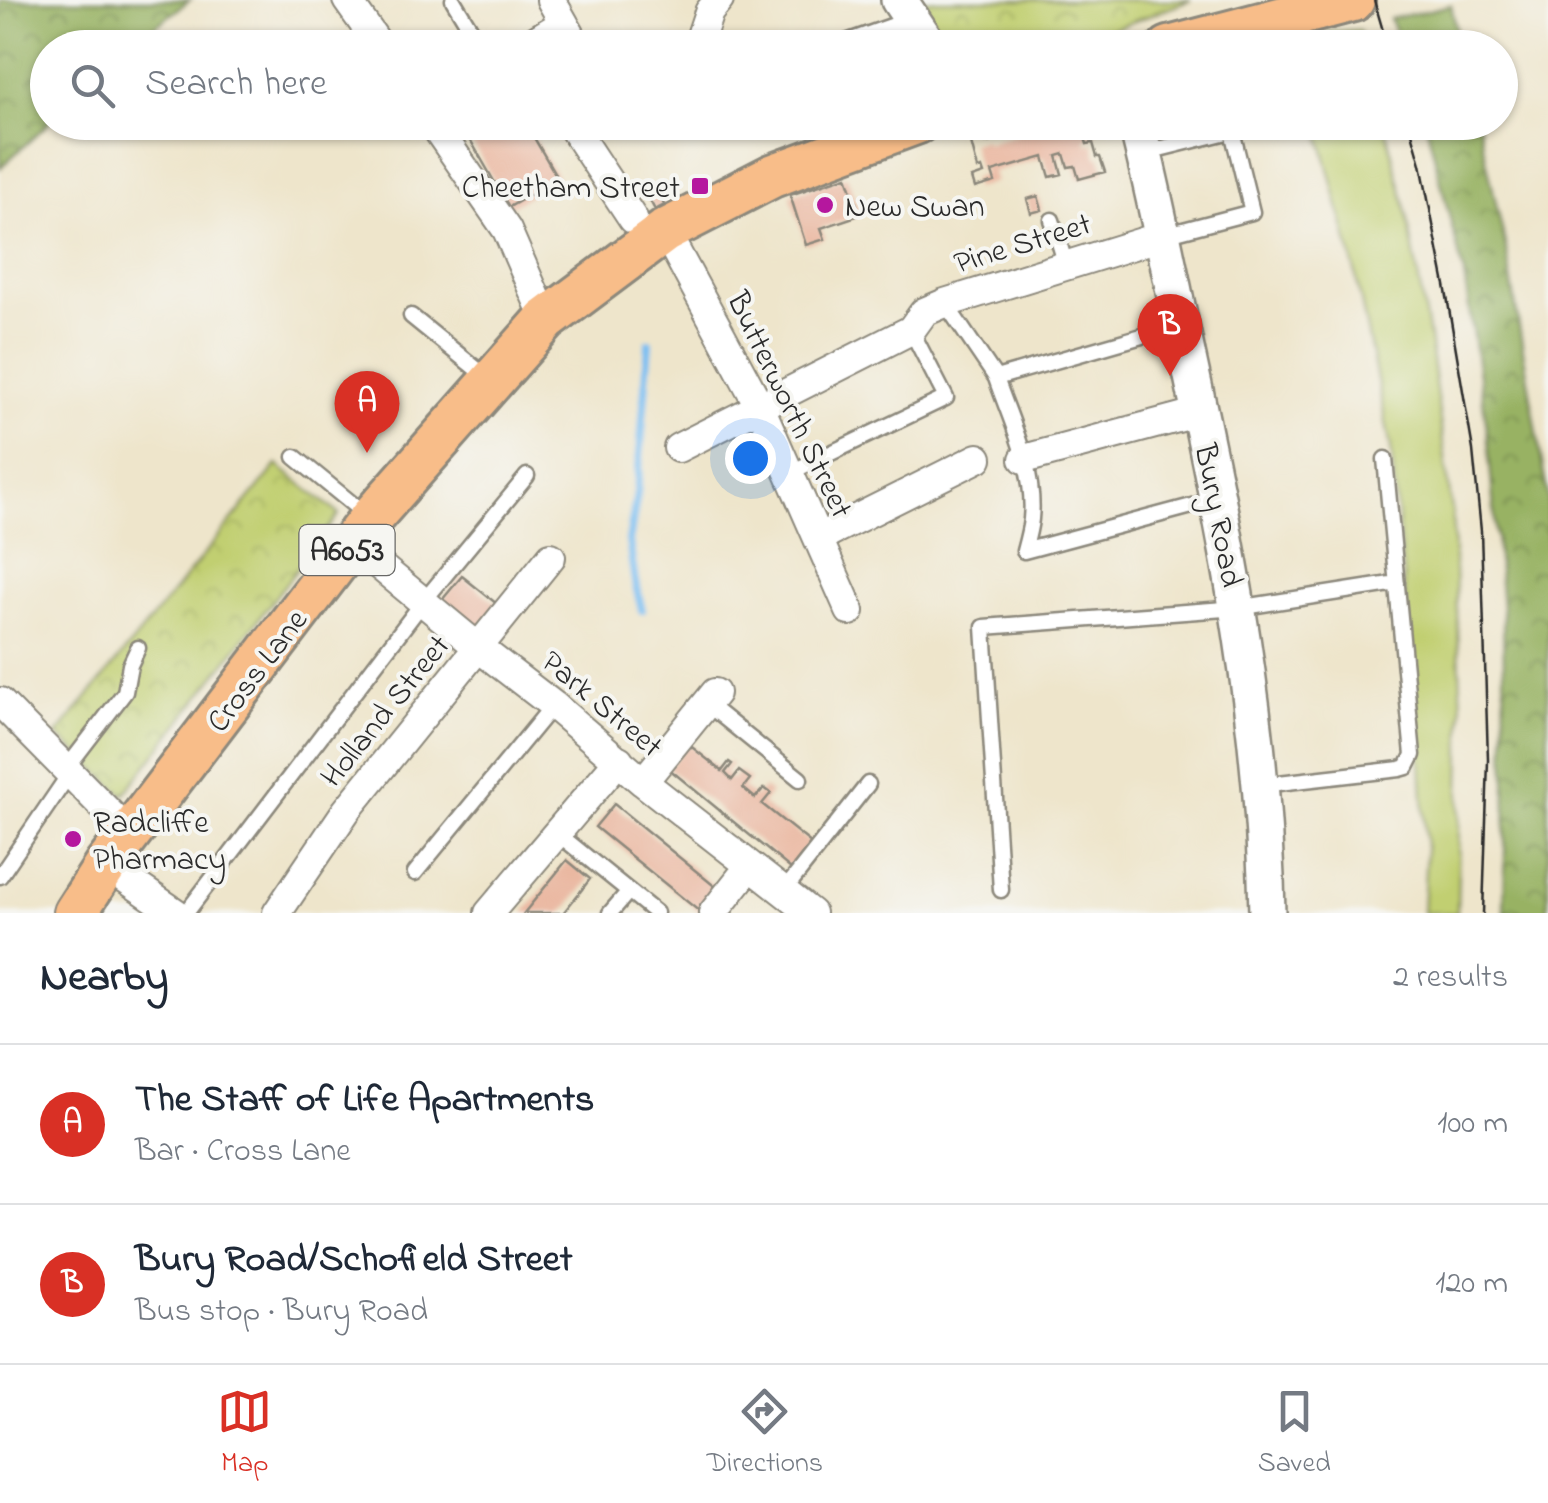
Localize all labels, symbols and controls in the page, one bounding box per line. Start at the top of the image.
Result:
search box [30,30,1518,140]
text: Search here [145,57,327,113]
icon: search [65,58,120,113]
place label: Cheetham Street [462,166,680,213]
marker: Cheetham Street [689,175,711,197]
place label: New Swan [845,185,985,232]
marker: New Swan [814,194,836,216]
street label: Pine Street [949,202,1098,288]
street label: Butterworth Street [712,283,863,527]
pin: B [1138,294,1202,376]
pin: A [334,370,400,453]
your location [725,433,776,484]
street label: Bury Road [1179,439,1253,591]
road number: A6053 [300,525,394,575]
street label: Cross Lane [197,600,321,744]
street label: Holland Street [310,625,463,799]
street label: Park Street [530,641,672,771]
place label: Radcliffe Pharmacy [93,801,226,885]
marker: Radcliffe Pharmacy [62,828,84,850]
text: Nearby [40,948,168,1009]
text: 2 results [1393,955,1508,1002]
text: The Staff of Life Apartments [135,1073,594,1129]
text: A [63,1101,82,1148]
text: 100 m [1437,1101,1508,1148]
text: Bar · Cross Lane [135,1129,351,1176]
text: Bury Road/Schofield Street [135,1233,573,1289]
text: B [62,1261,83,1308]
text: 120 m [1435,1261,1508,1308]
text: Bus stop · Bury Road [135,1289,428,1336]
tab: Map [217,1384,272,1485]
tab: Directions [707,1384,823,1485]
tab: Saved [1258,1384,1331,1485]

